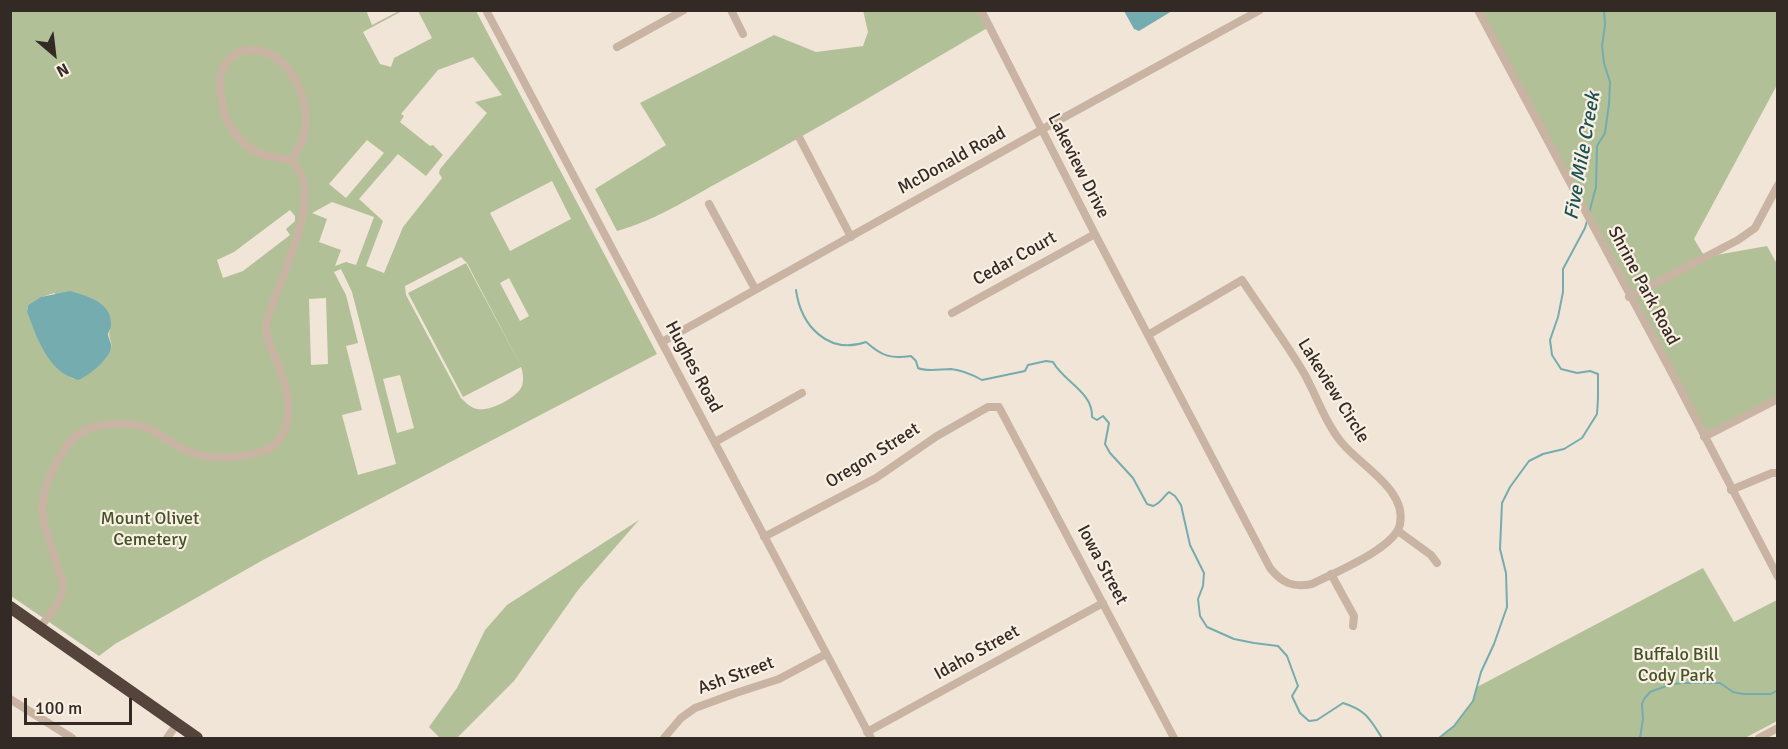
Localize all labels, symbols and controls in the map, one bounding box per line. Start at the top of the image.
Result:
north arrow [24,24,84,84]
text: N [53,58,72,81]
water label: Five Mile Creek [1560,90,1606,222]
street label: Lakeview Drive [1042,110,1114,222]
street label: McDonald Road [894,122,1010,200]
street label: Shrine Park Road [1603,223,1683,349]
street label: Cedar Court [969,227,1061,291]
street label: Hughes Road [660,317,726,417]
street label: Lakeview Circle [1292,335,1374,447]
street label: Oregon Street [822,419,924,493]
park label: Mount Olivet Cemetery [101,508,199,550]
street label: Iowa Street [1072,521,1132,609]
street label: Idaho Street [931,621,1023,685]
park label: Buffalo Bill Cody Park [1633,644,1719,686]
street label: Ash Street [695,652,777,700]
scale bar [27,686,135,724]
text: 100 m [35,697,82,719]

